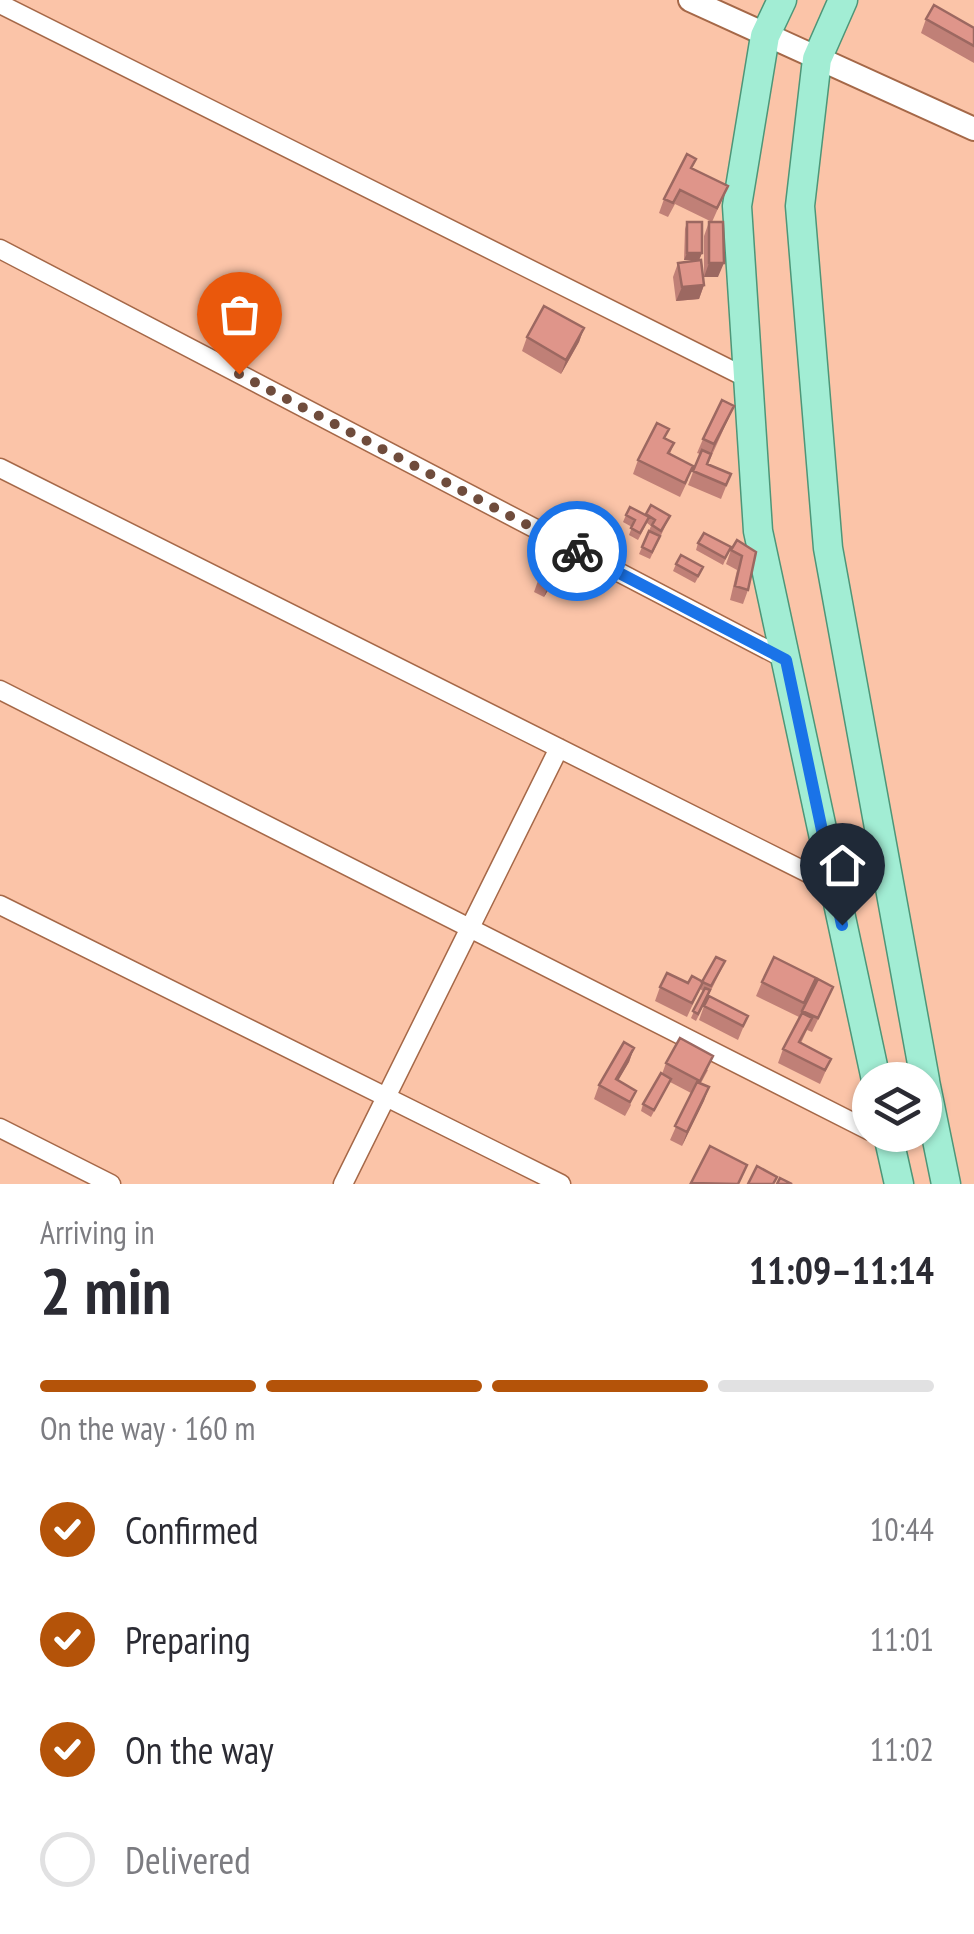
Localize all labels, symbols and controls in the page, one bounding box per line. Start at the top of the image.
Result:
pin [197,272,282,375]
icon: bag [212,287,267,342]
courier [527,501,627,601]
icon: bike [550,524,605,579]
pin [800,823,885,926]
icon: home [815,838,870,893]
map controls [852,1062,942,1152]
button: layers [852,1062,942,1152]
text: Arriving in [40,1211,155,1253]
text: 11:09–11:14 [749,1245,934,1294]
text: 2 min [40,1248,171,1332]
text: On the way · 160 m [40,1407,255,1449]
icon: check [40,1502,95,1557]
text: Confirmed [125,1505,258,1554]
text: 10:44 [870,1508,934,1550]
icon: check [40,1612,95,1667]
text: Preparing [125,1615,251,1664]
text: 11:01 [870,1618,934,1660]
icon: check [40,1722,95,1777]
text: On the way [125,1725,273,1774]
text: 11:02 [870,1728,934,1770]
text: Delivered [125,1835,251,1884]

